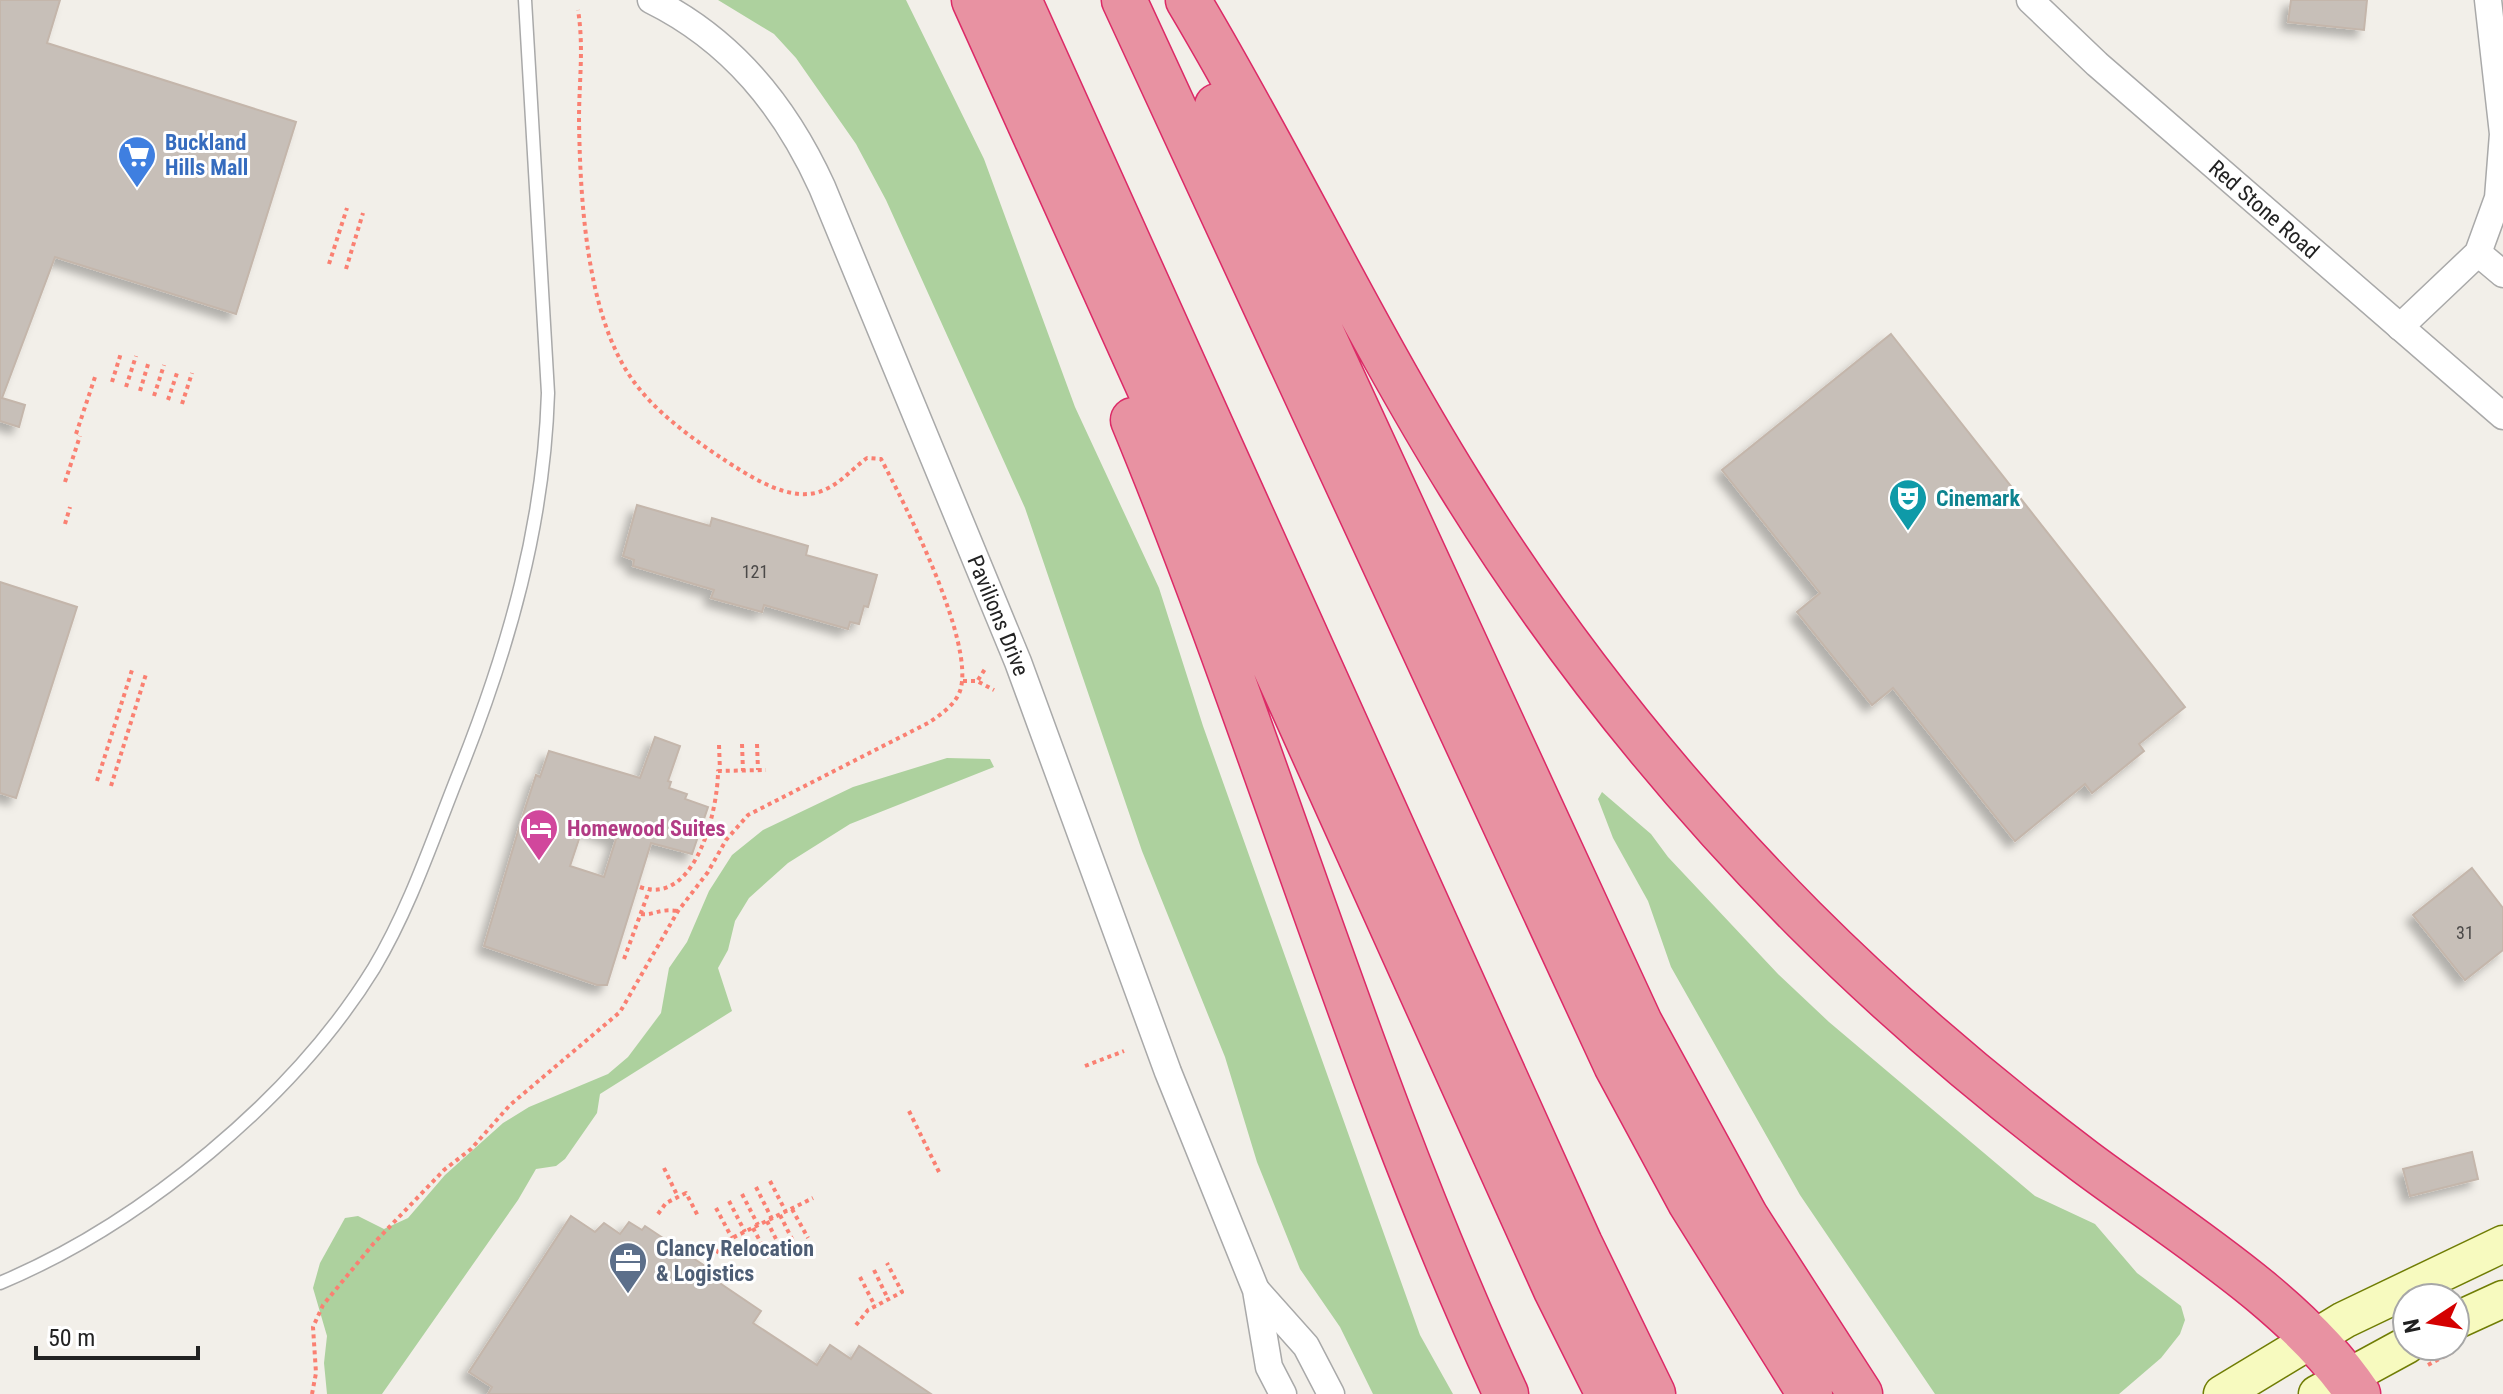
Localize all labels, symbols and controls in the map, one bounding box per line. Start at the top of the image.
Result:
place label: Buckland Hills Mall [165,130,248,180]
supermarket icon: Buckland Hills Mall [116,134,158,189]
street label: Red Stone Road [2204,155,2324,263]
theatre icon: Cinemark [1887,477,1929,532]
place label: Cinemark [1936,486,2020,511]
street label: Pavilions Drive [963,552,1034,679]
house number: 121 [742,561,768,582]
hotel icon: Homewood Suites [518,807,560,862]
place label: Homewood Suites [567,816,726,841]
house number: 31 [2456,922,2474,943]
place label: Clancy Relocation & Logistics [656,1236,814,1286]
office icon: Clancy Relocation & Logistics [607,1240,649,1295]
north arrow [2391,1282,2471,1362]
scale bar [36,1310,198,1360]
text: N [2398,1317,2426,1335]
text: 50 m [48,1324,95,1352]

